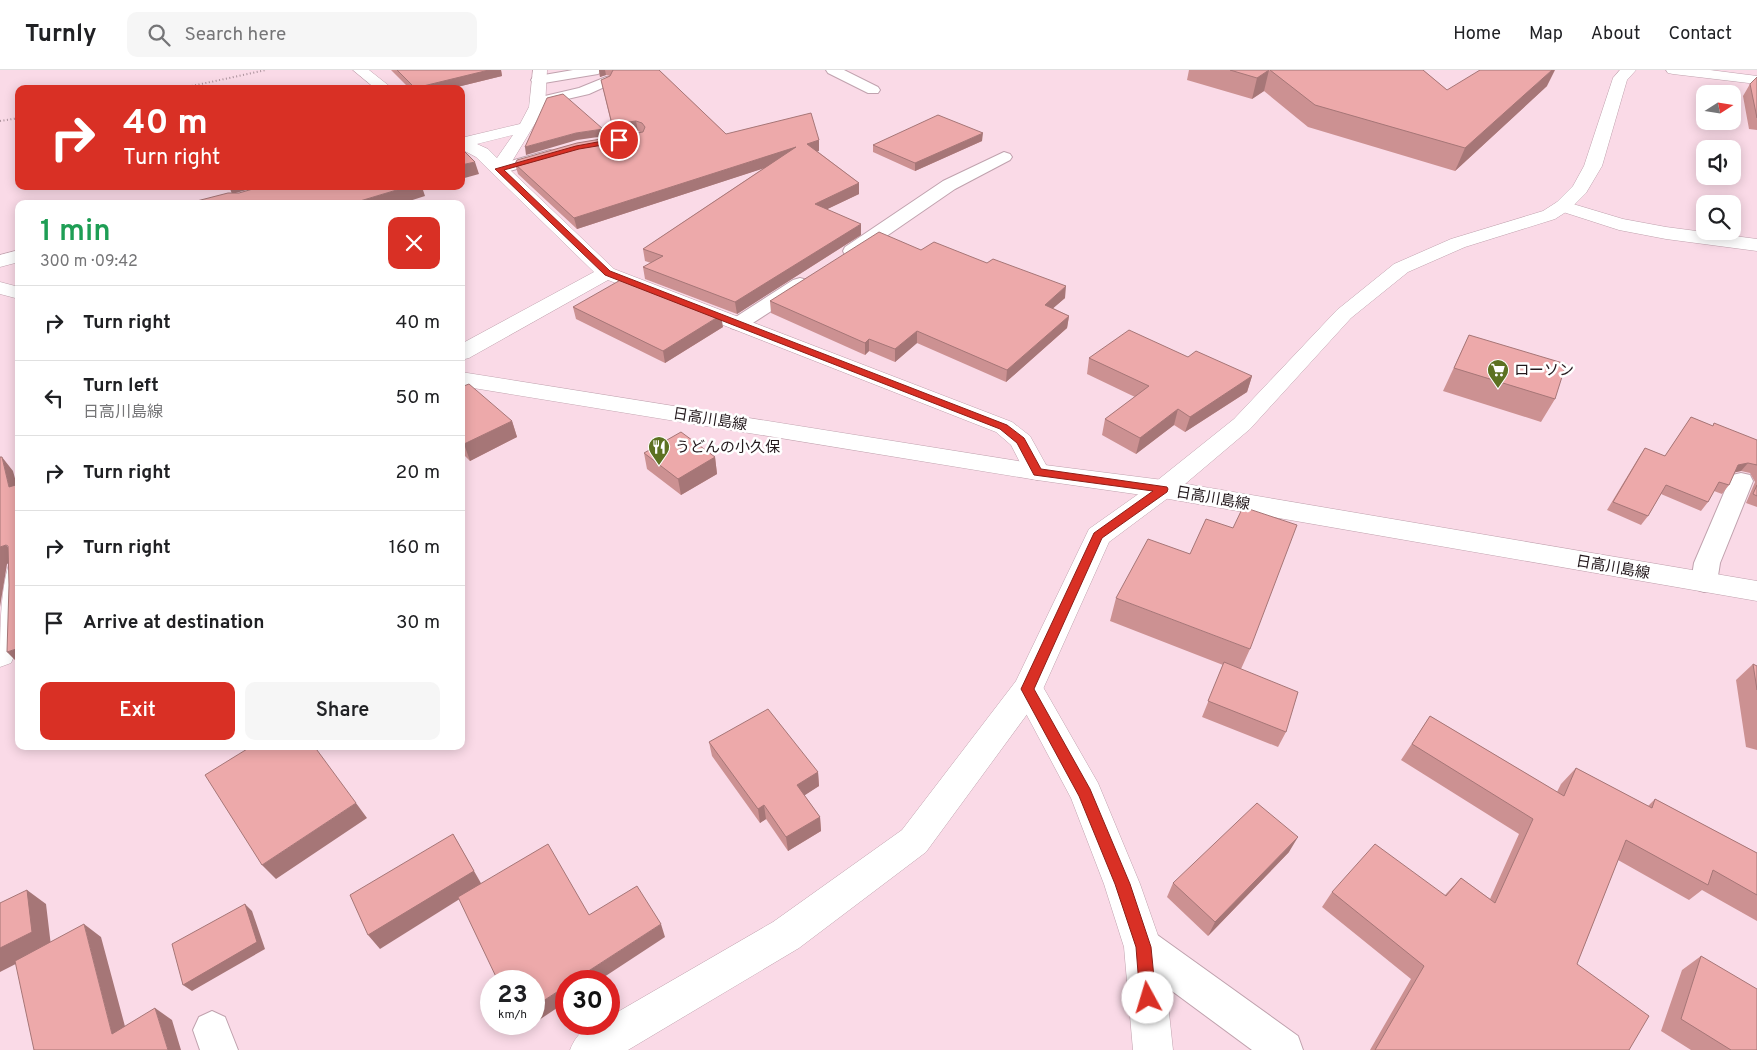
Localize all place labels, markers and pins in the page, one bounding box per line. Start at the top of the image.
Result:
pin [598,119,640,161]
supermarket icon: ローソン [1486,358,1510,389]
place label: ローソン [1514,362,1574,381]
restaurant icon: うどんの小久保 [647,435,671,466]
place label: うどんの小久保 [675,439,780,458]

